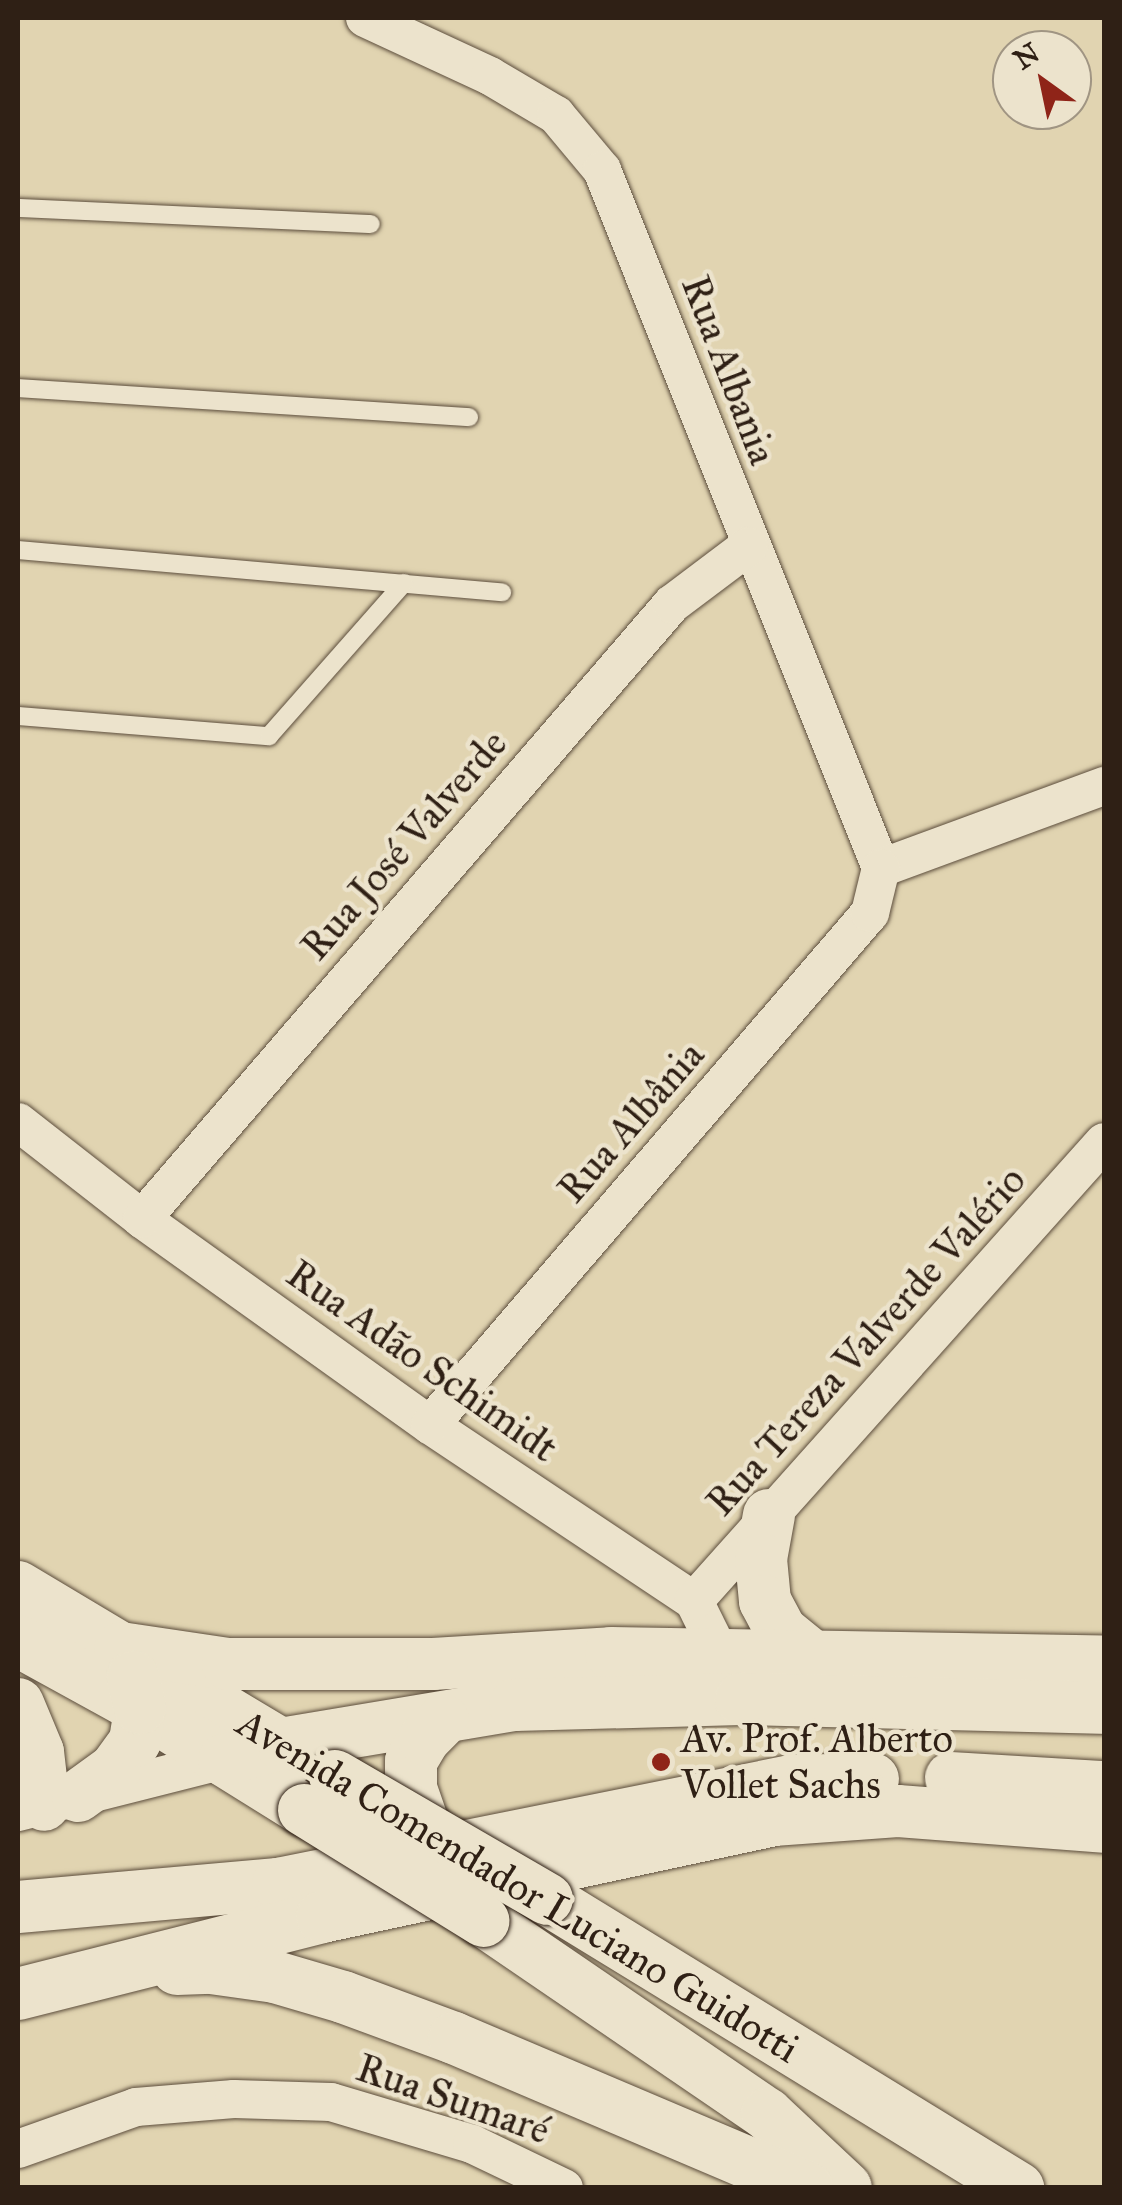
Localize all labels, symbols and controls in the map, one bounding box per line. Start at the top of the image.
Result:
north arrow [992,30,1092,130]
text: N [1007,35,1046,77]
street label: Rua Albania [671,269,787,471]
street label: Rua José Valverde [291,720,517,970]
street label: Rua Albânia [548,1031,714,1213]
street label: Rua Tereza Valverde Valério [696,1156,1036,1526]
street label: Rua Adão Schimidt [278,1250,566,1472]
street label: Avenida Comendador Luciano Guidotti [228,1699,808,2073]
place label: Av. Prof. Alberto Vollet Sachs [681,1715,953,1809]
marker: Av. Prof. Alberto Vollet Sachs [650,1751,672,1773]
street label: Rua Sumaré [350,2044,556,2154]

